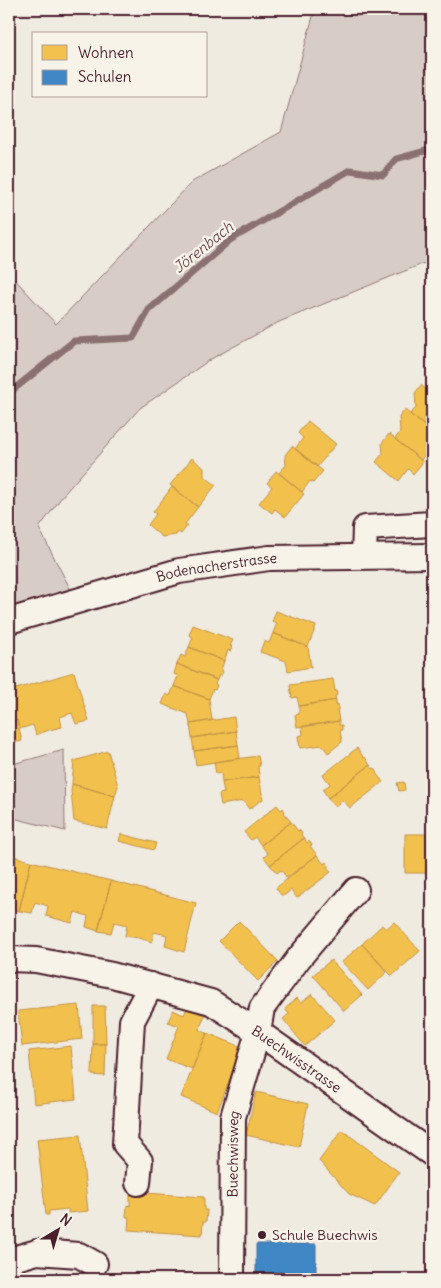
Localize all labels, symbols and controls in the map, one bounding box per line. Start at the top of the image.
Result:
legend [32,32,208,98]
text: Wohnen [78,43,134,62]
text: Schulen [78,67,132,86]
water label: Jörenbach [169,217,237,277]
street label: Bodenacherstrasse [154,549,277,586]
street label: Buechwisstrasse [248,1021,345,1097]
street label: Buechwisweg [224,1108,243,1197]
north arrow [32,1206,82,1256]
text: N [57,1210,75,1230]
place label: Schule Buechwis [272,1226,378,1244]
marker: Schule Buechwis [256,1229,268,1241]

